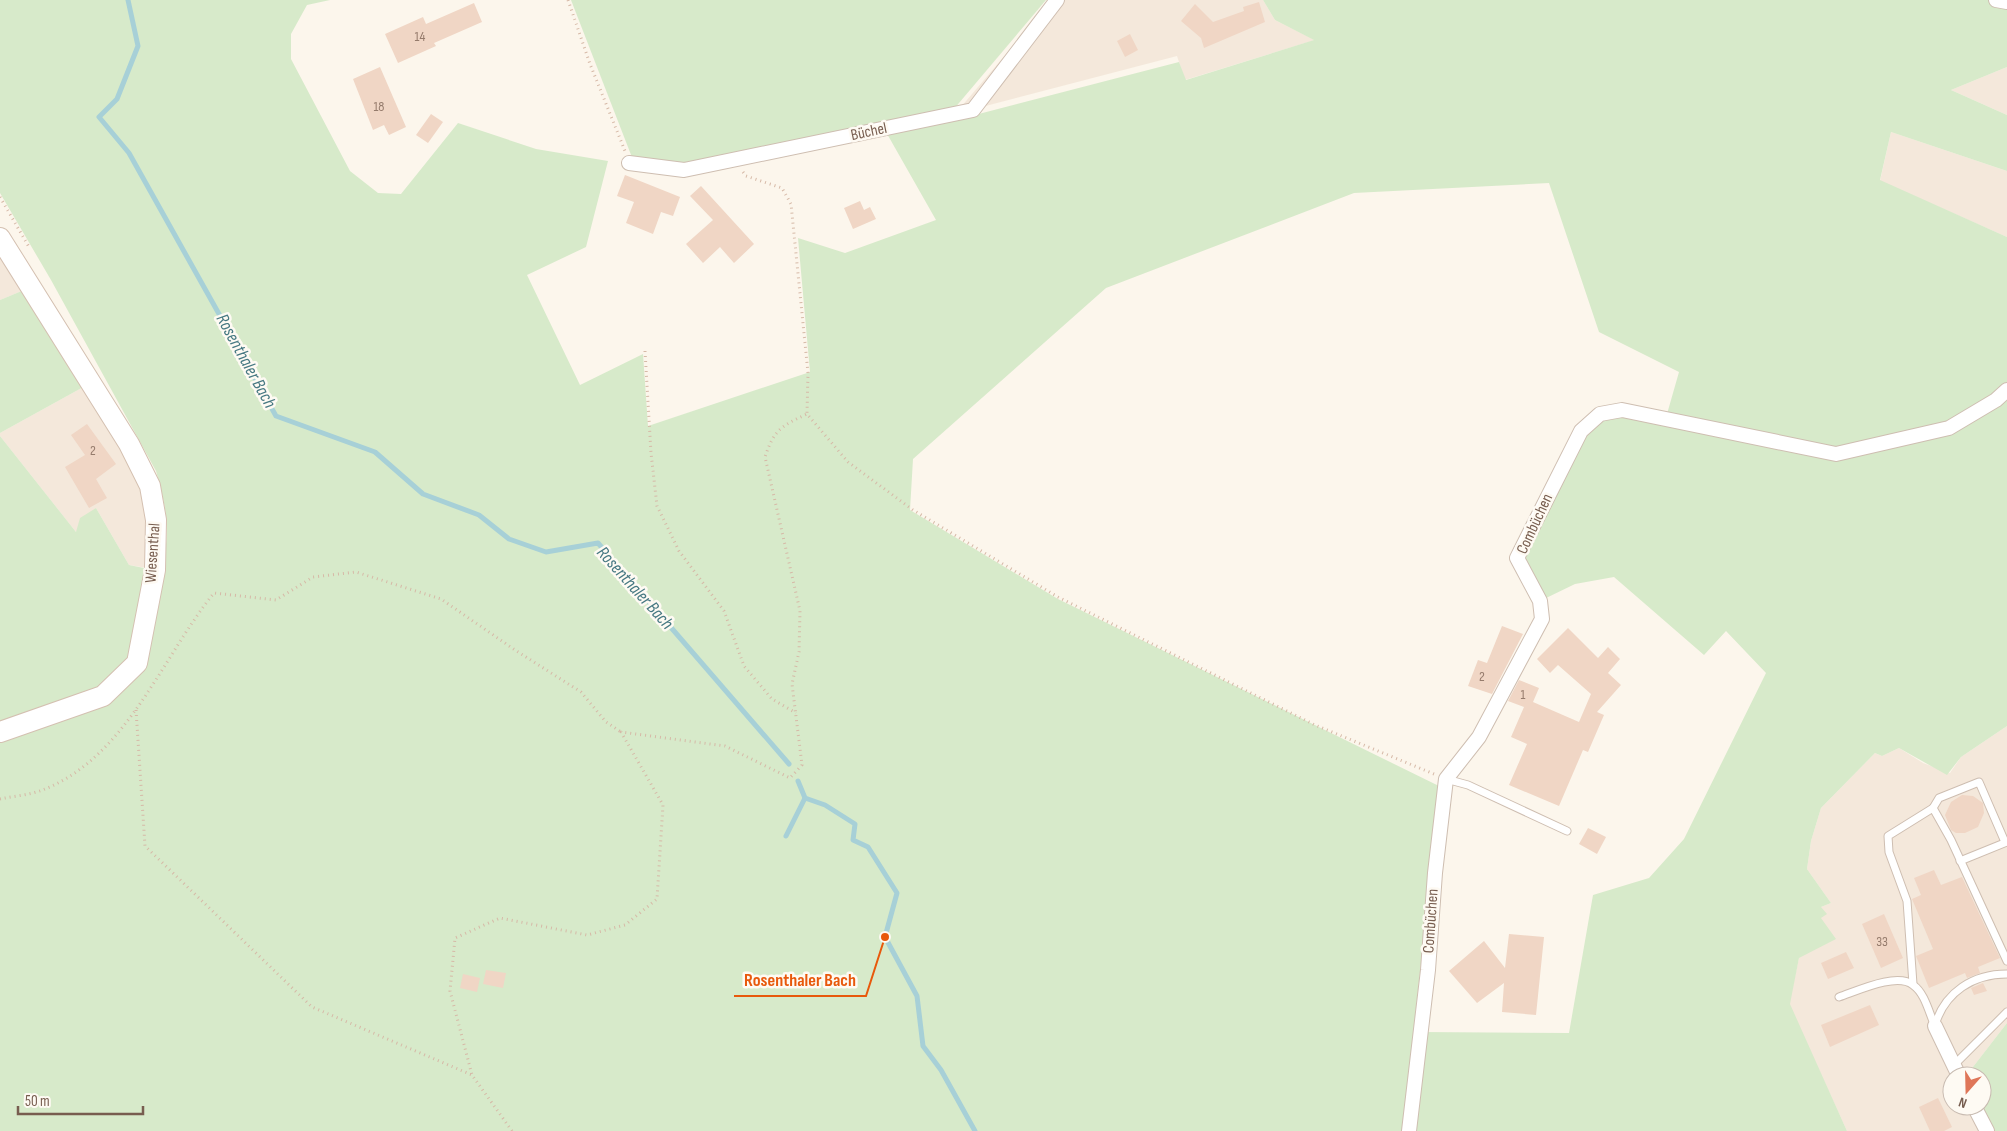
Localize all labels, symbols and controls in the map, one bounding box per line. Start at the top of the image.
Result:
house number: 14 [415,28,426,45]
house number: 18 [373,98,385,115]
street label: Büchel [849,119,889,145]
water label: Rosenthaler Bach [212,310,281,412]
house number: 2 [90,442,96,459]
street label: Combüchen [1513,491,1557,557]
street label: Wiesenthal [141,522,165,584]
water label: Rosenthaler Bach [592,542,678,634]
house number: 2 [1479,668,1485,685]
house number: 1 [1521,686,1526,703]
street label: Combüchen [1419,888,1443,954]
house number: 33 [1876,933,1888,950]
callout: Rosenthaler Bach [734,963,866,996]
text: Rosenthaler Bach [744,970,856,991]
north arrow [1942,1066,1992,1116]
scale bar [18,1084,142,1116]
text: 50 m [25,1092,50,1111]
text: N [1956,1093,1969,1112]

